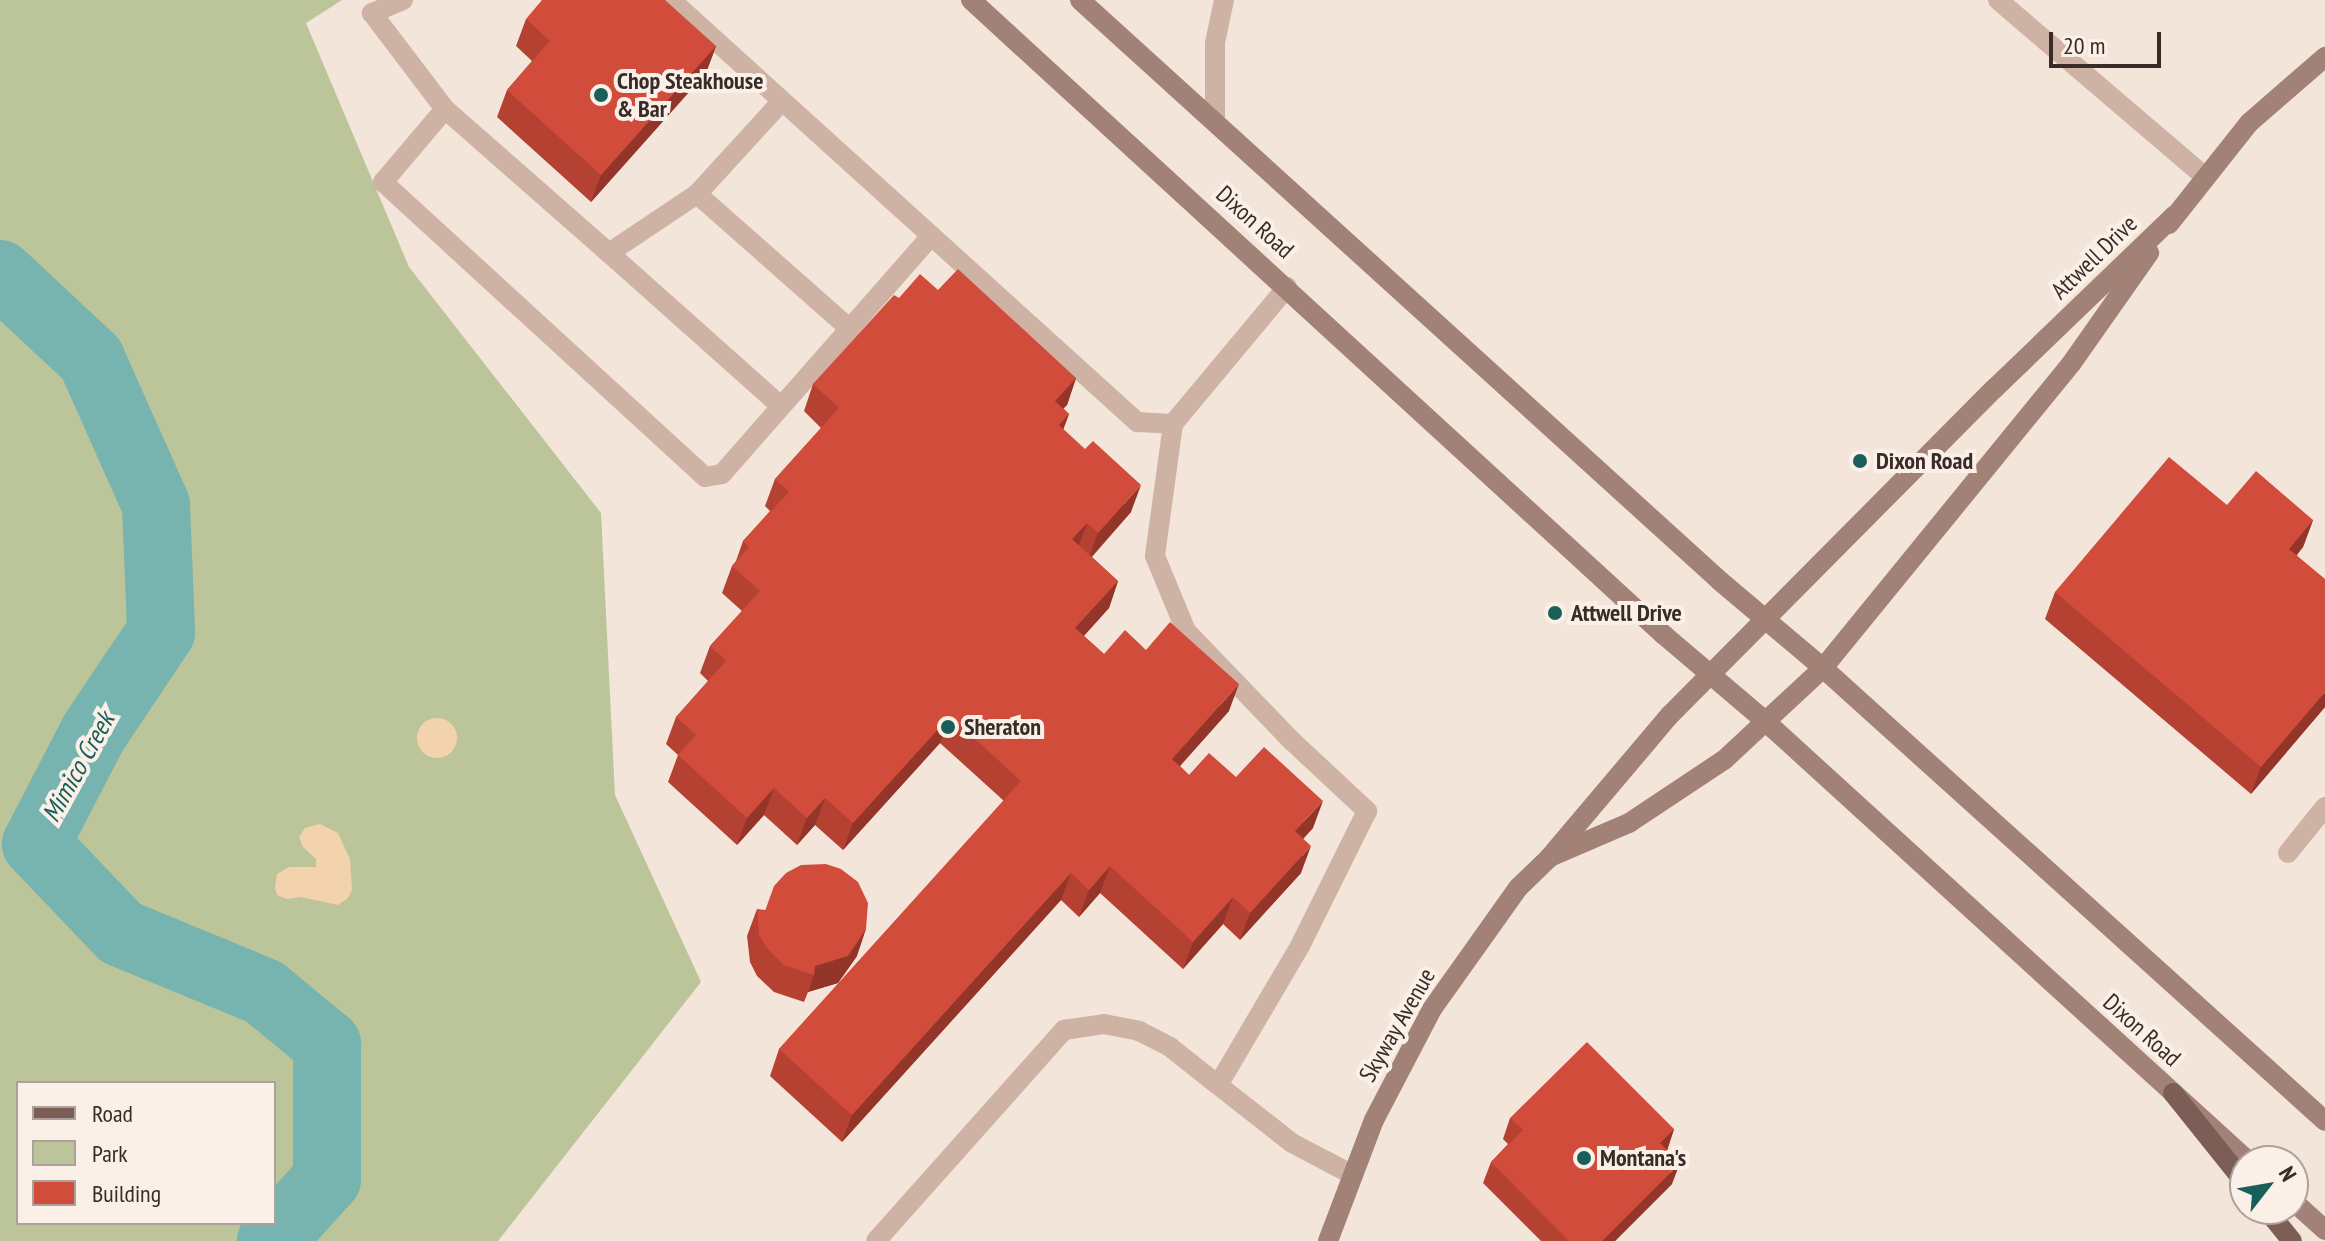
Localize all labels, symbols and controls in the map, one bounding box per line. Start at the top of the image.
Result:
scale bar [2053,16,2165,66]
text: 20 m [2063,30,2105,61]
place label: Chop Steakhouse & Bar [617,67,763,123]
marker: Chop Steakhouse & Bar [592,86,610,104]
street label: Dixon Road [1210,180,1300,264]
street label: Attwell Drive [2045,209,2143,305]
place label: Dixon Road [1876,447,1973,475]
marker: Dixon Road [1851,452,1869,470]
place label: Attwell Drive [1571,599,1682,627]
marker: Attwell Drive [1546,604,1564,622]
water label: Mimico Creek [35,707,121,827]
place label: Sheraton [964,713,1041,741]
marker: Sheraton [939,718,957,736]
street label: Skyway Avenue [1353,963,1441,1087]
street label: Dixon Road [2097,988,2187,1072]
legend [16,1081,276,1225]
text: Road [92,1098,133,1129]
text: Park [92,1138,128,1169]
place label: Montana's [1600,1144,1686,1172]
north arrow [2229,1145,2309,1225]
marker: Montana's [1575,1149,1593,1167]
text: N [2273,1161,2303,1186]
text: Building [92,1178,161,1209]

